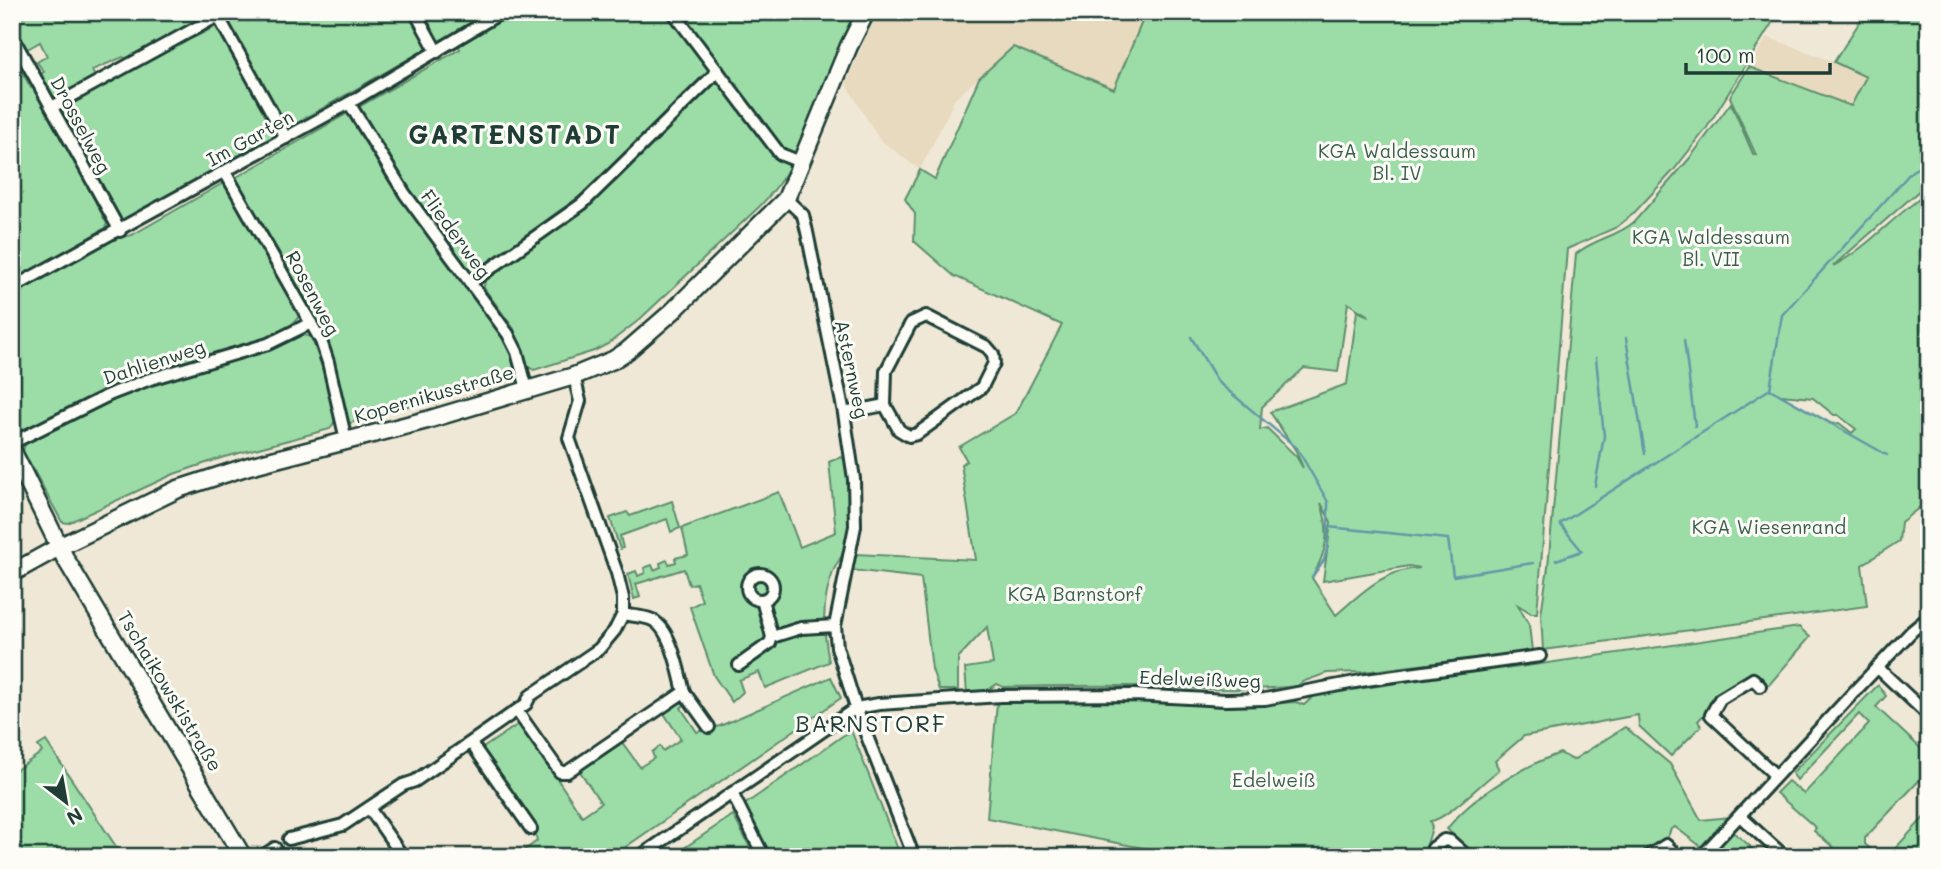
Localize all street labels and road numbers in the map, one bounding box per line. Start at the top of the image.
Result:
street label: Drosselweg [45,72,117,178]
street label: Im Garten [202,103,298,172]
street label: Fliederweg [416,184,497,283]
street label: Rosenweg [281,246,346,339]
street label: Asternweg [830,317,875,420]
street label: Dahlienweg [100,333,208,390]
street label: Kopernikusstraße [351,359,516,428]
street label: Tschaikowskistraße [112,606,228,776]
street label: Edelweißweg [1139,664,1261,693]

